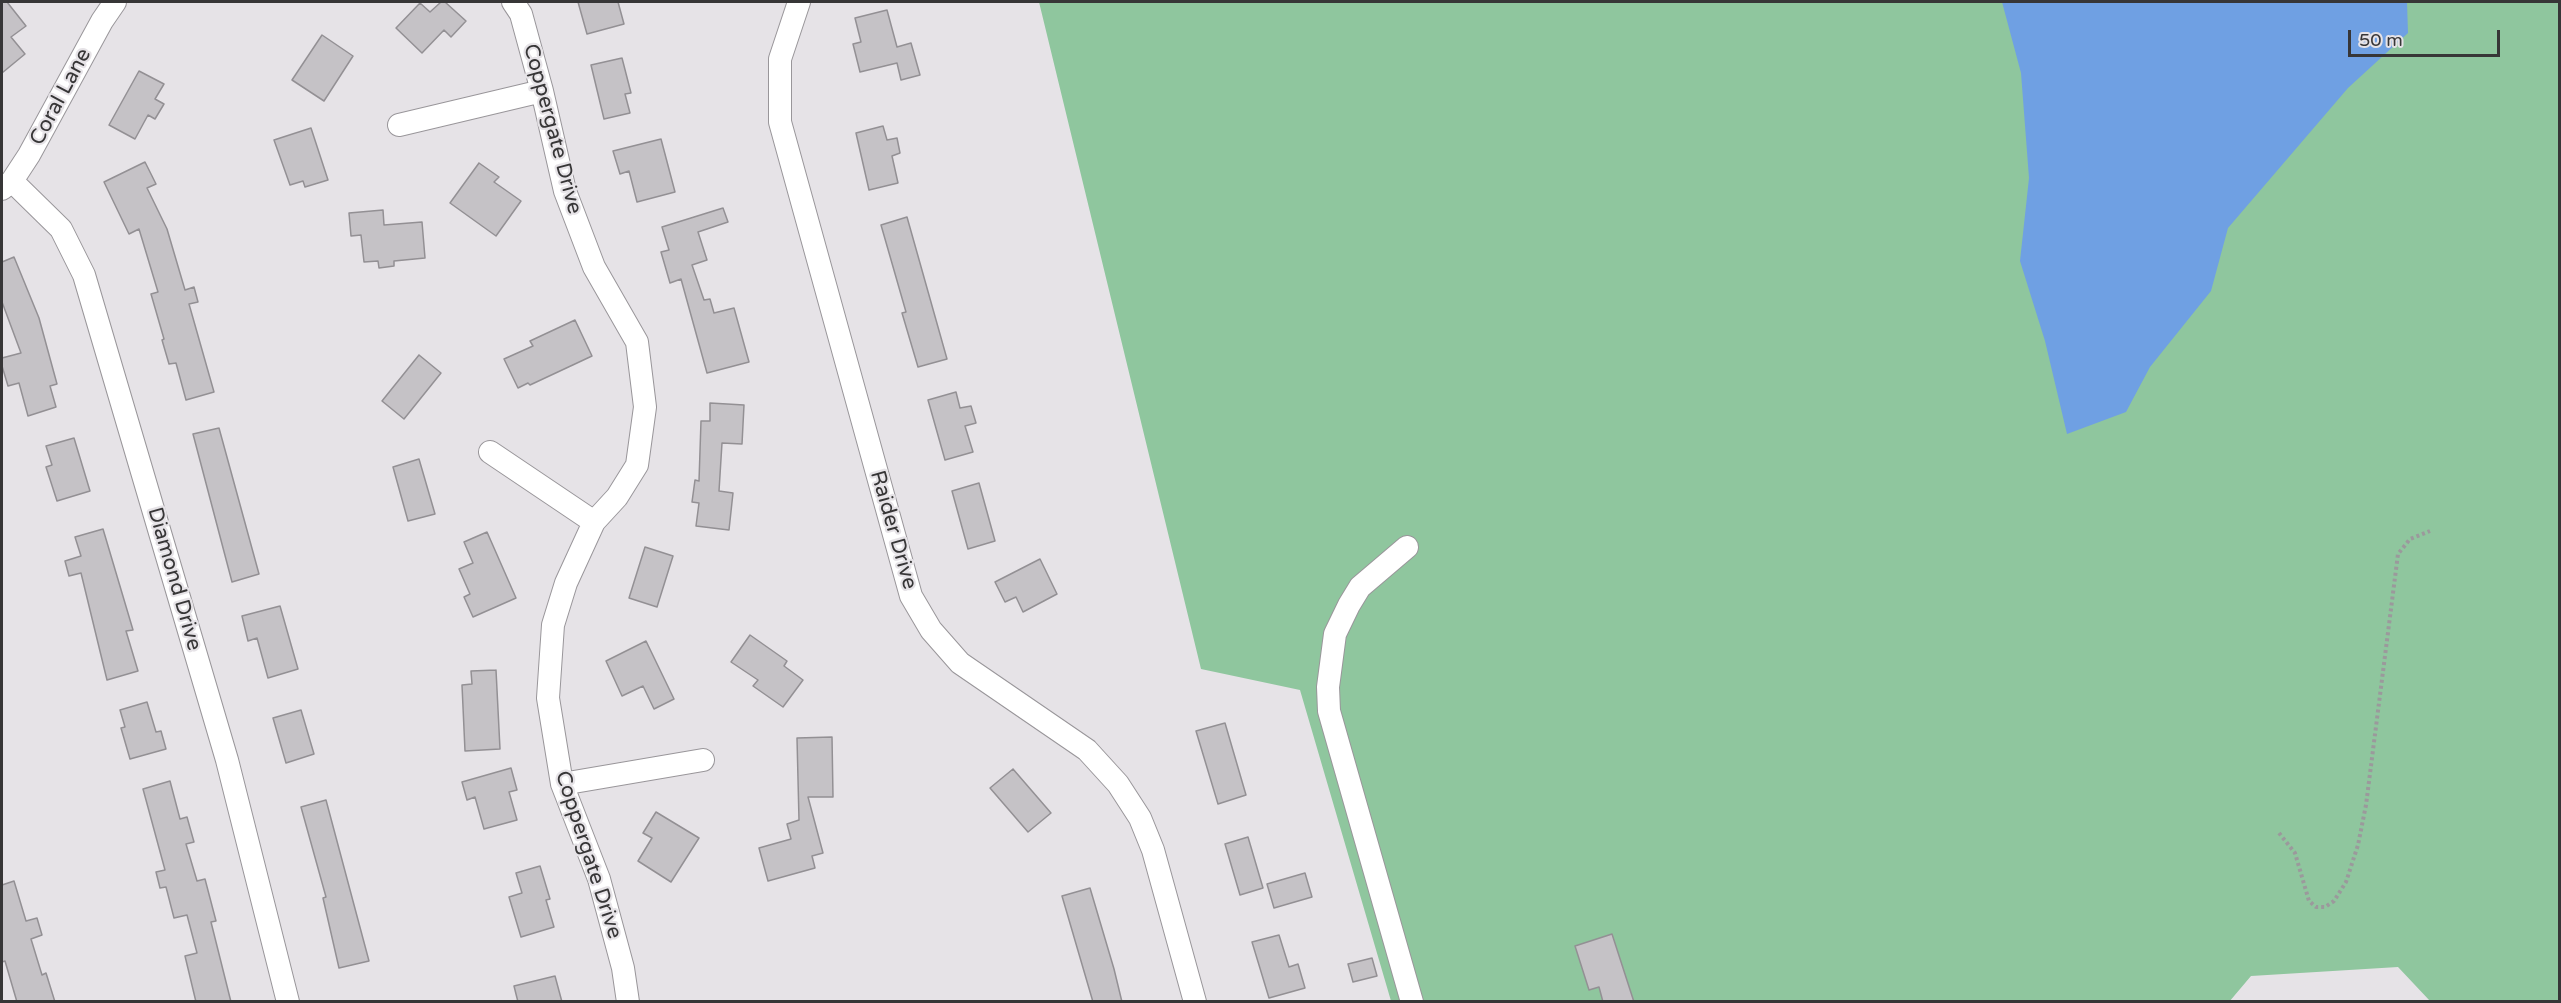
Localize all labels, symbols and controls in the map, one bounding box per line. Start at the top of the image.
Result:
scale bar [2351,18,2502,56]
text: 50 m [2359,29,2403,51]
street label: Coppergate Drive [517,41,587,217]
street label: Coral Lane [25,44,97,150]
street label: Raider Drive [864,468,922,592]
street label: Diamond Drive [142,504,206,654]
street label: Coppergate Drive [549,768,627,942]

